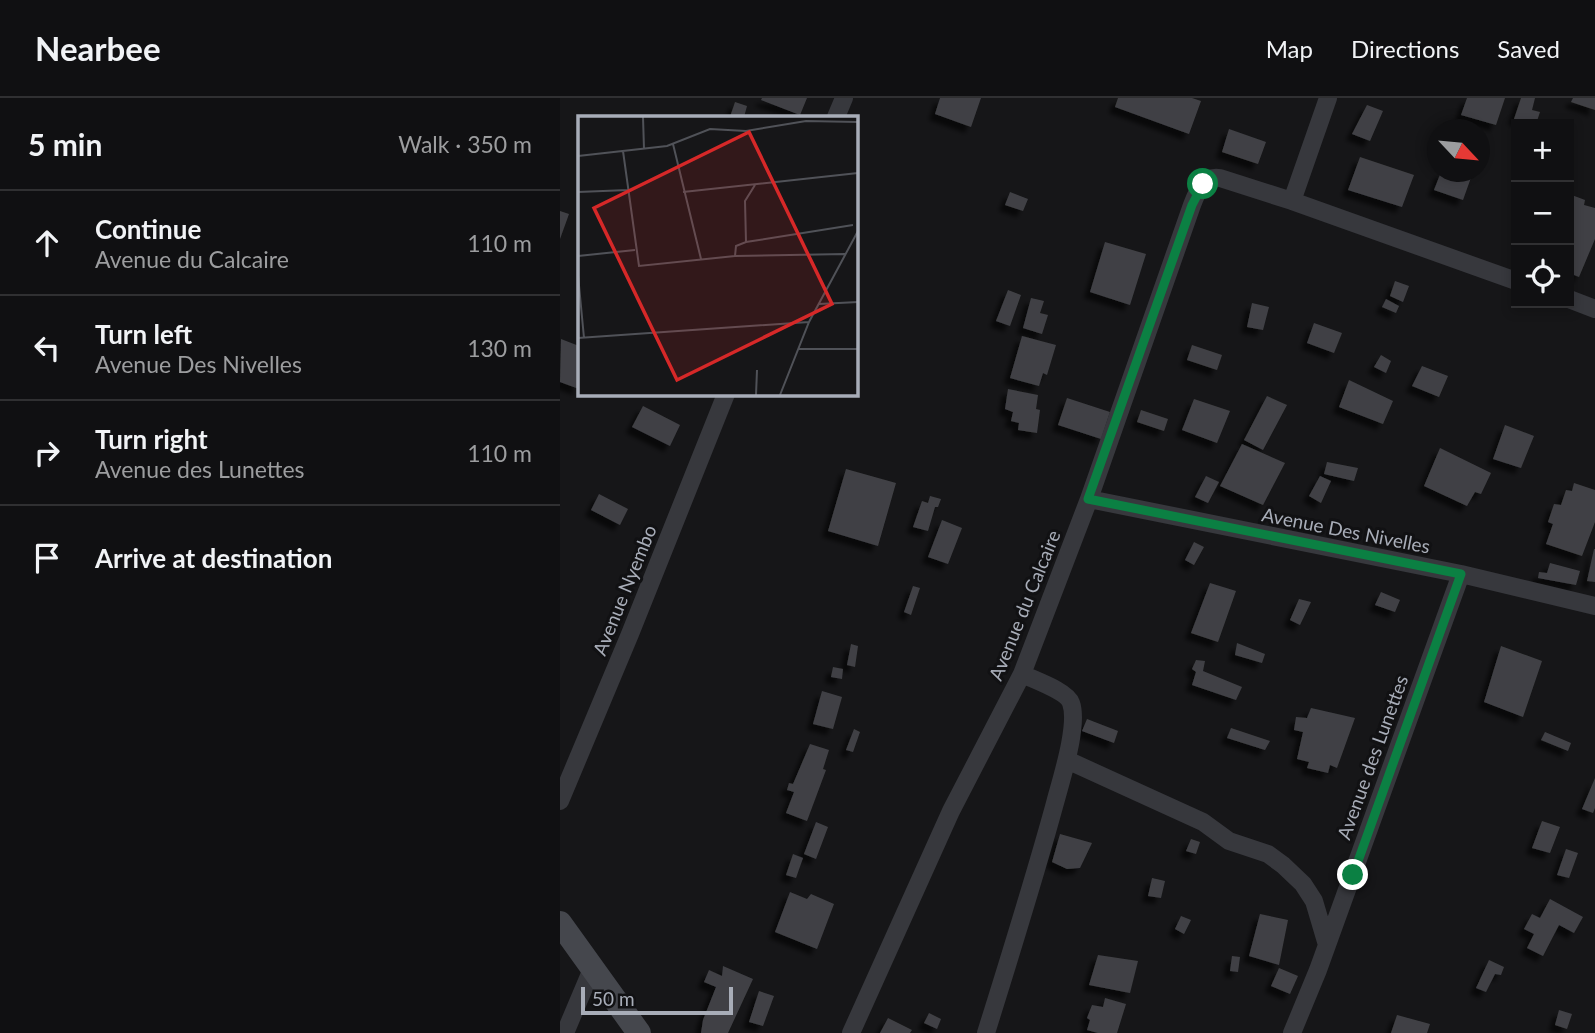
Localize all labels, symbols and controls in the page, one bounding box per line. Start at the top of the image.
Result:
text: Nearbee [35,28,161,68]
text: Map [1266,34,1313,63]
text: Directions [1351,34,1459,63]
text: Saved [1497,34,1560,63]
inset map [578,116,858,396]
north arrow [1427,119,1490,182]
map controls [1511,119,1574,308]
button: + [1511,119,1574,182]
text: 5 min [28,126,102,162]
text: Walk · 350 m [398,130,532,158]
route start [1187,168,1218,199]
button: − [1511,182,1574,245]
text: Continue [95,213,201,245]
icon: ahead [28,224,66,262]
text: 110 m [467,229,532,257]
text: Avenue du Calcaire [95,245,289,273]
button: locate [1511,245,1574,308]
text: Turn left [95,318,192,350]
icon: left [28,329,66,367]
text: 130 m [467,334,532,362]
text: Avenue Des Nivelles [95,350,302,378]
text: Turn right [95,423,208,455]
icon: right [28,434,66,472]
text: 110 m [467,439,532,467]
text: Avenue des Lunettes [95,455,305,483]
street label: Avenue Des Nivelles [1260,502,1432,558]
street label: Avenue Nyembo [587,521,661,659]
street label: Avenue du Calcaire [983,526,1065,684]
icon: arrive [28,539,66,577]
text: Arrive at destination [95,542,332,574]
street label: Avenue des Lunettes [1332,672,1412,842]
route end [1337,859,1368,890]
scale bar [581,984,733,1016]
text: 50 m [592,987,635,1010]

